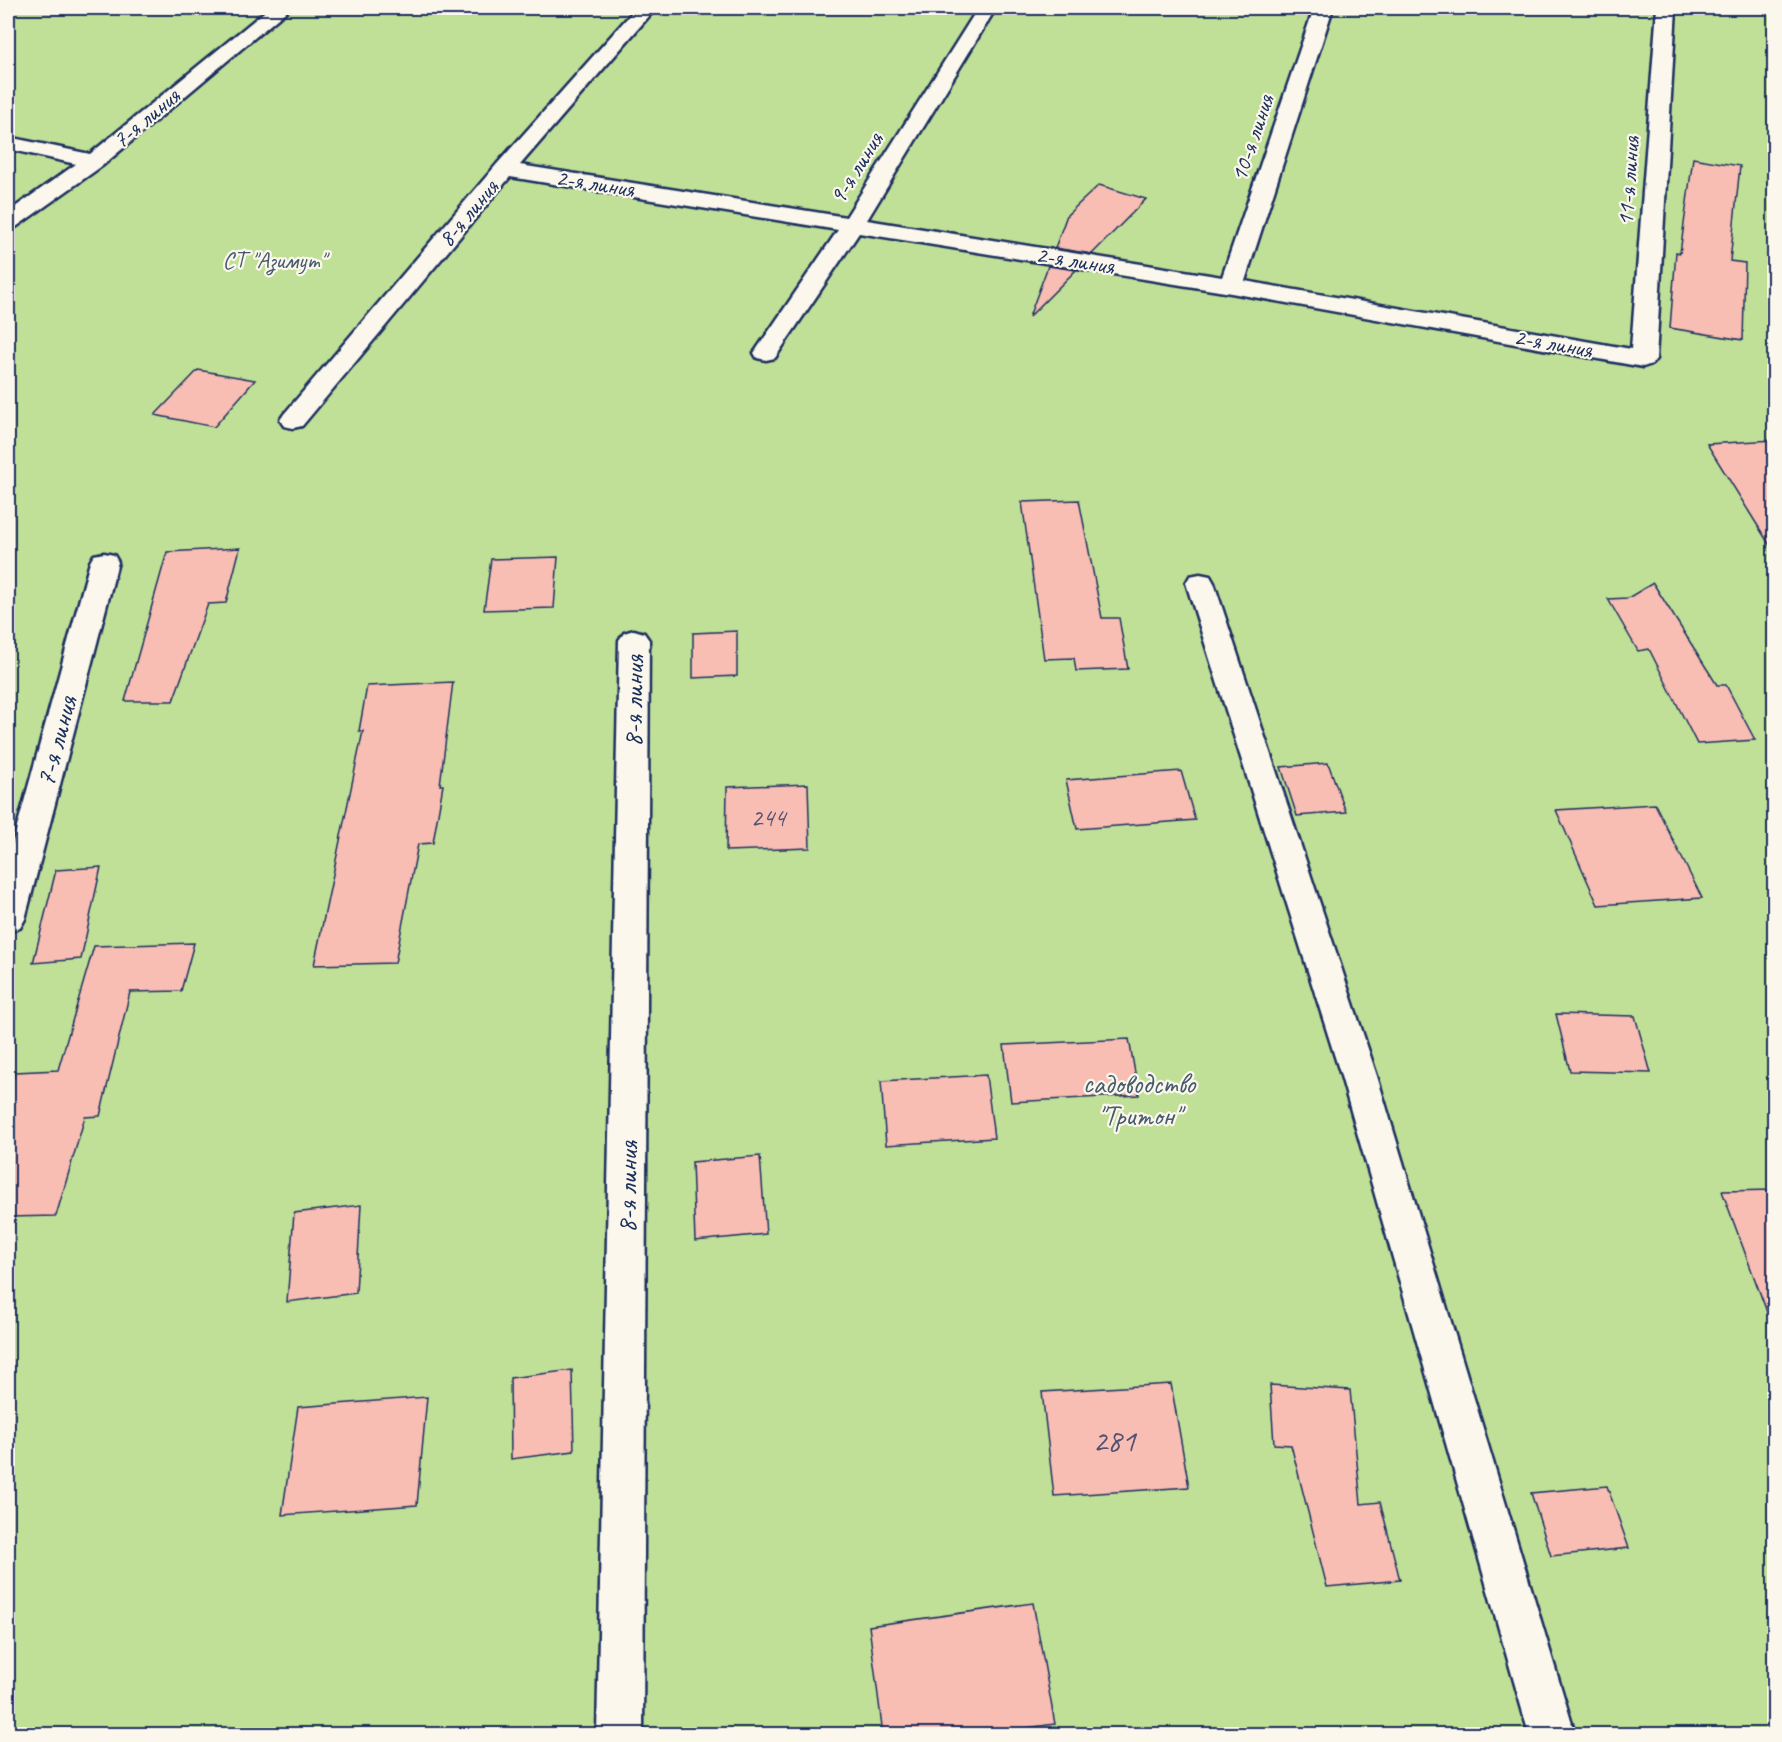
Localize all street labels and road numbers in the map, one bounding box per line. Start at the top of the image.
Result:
street label: 7-я линия [106,80,187,155]
street label: 10-я линия [1223,89,1281,185]
street label: 9-я линия [822,125,890,210]
street label: 11-я линия [1610,134,1646,227]
street label: 2-я линия [554,162,638,204]
street label: 8-я линия [431,172,506,253]
street label: 2-я линия [1034,239,1118,281]
street label: 2-я линия [1511,321,1596,365]
street label: 8-я линия [615,654,651,747]
street label: 7-я линия [27,691,85,790]
street label: 8-я линия [609,1140,645,1233]

